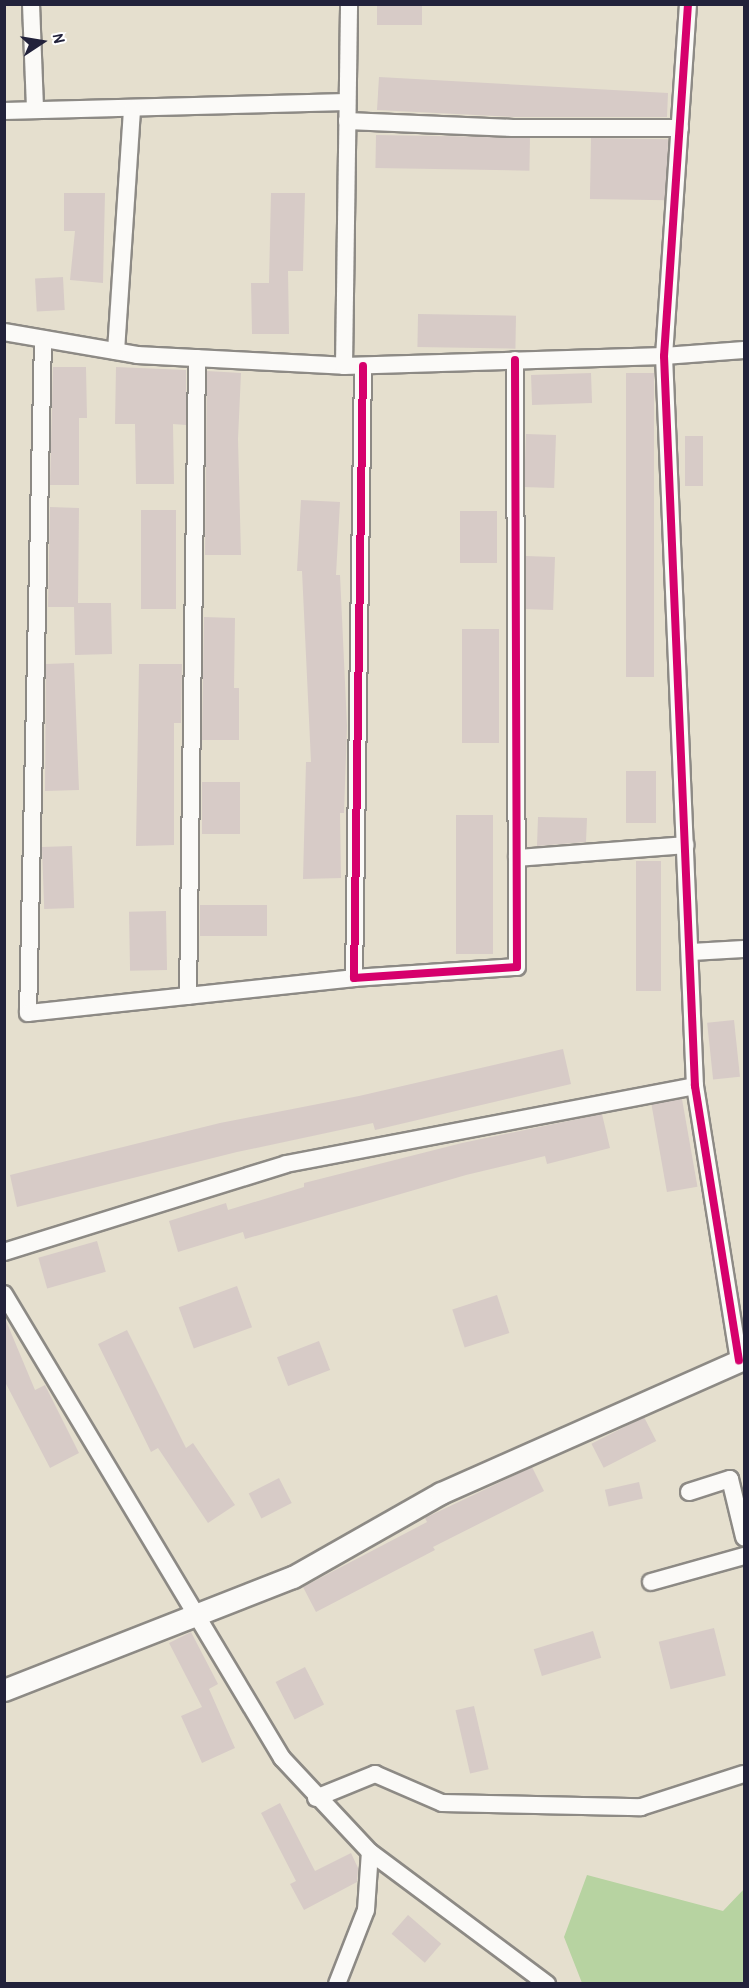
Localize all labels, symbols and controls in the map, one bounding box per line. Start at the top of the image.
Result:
north arrow [12,12,72,72]
text: N [48,32,71,45]

